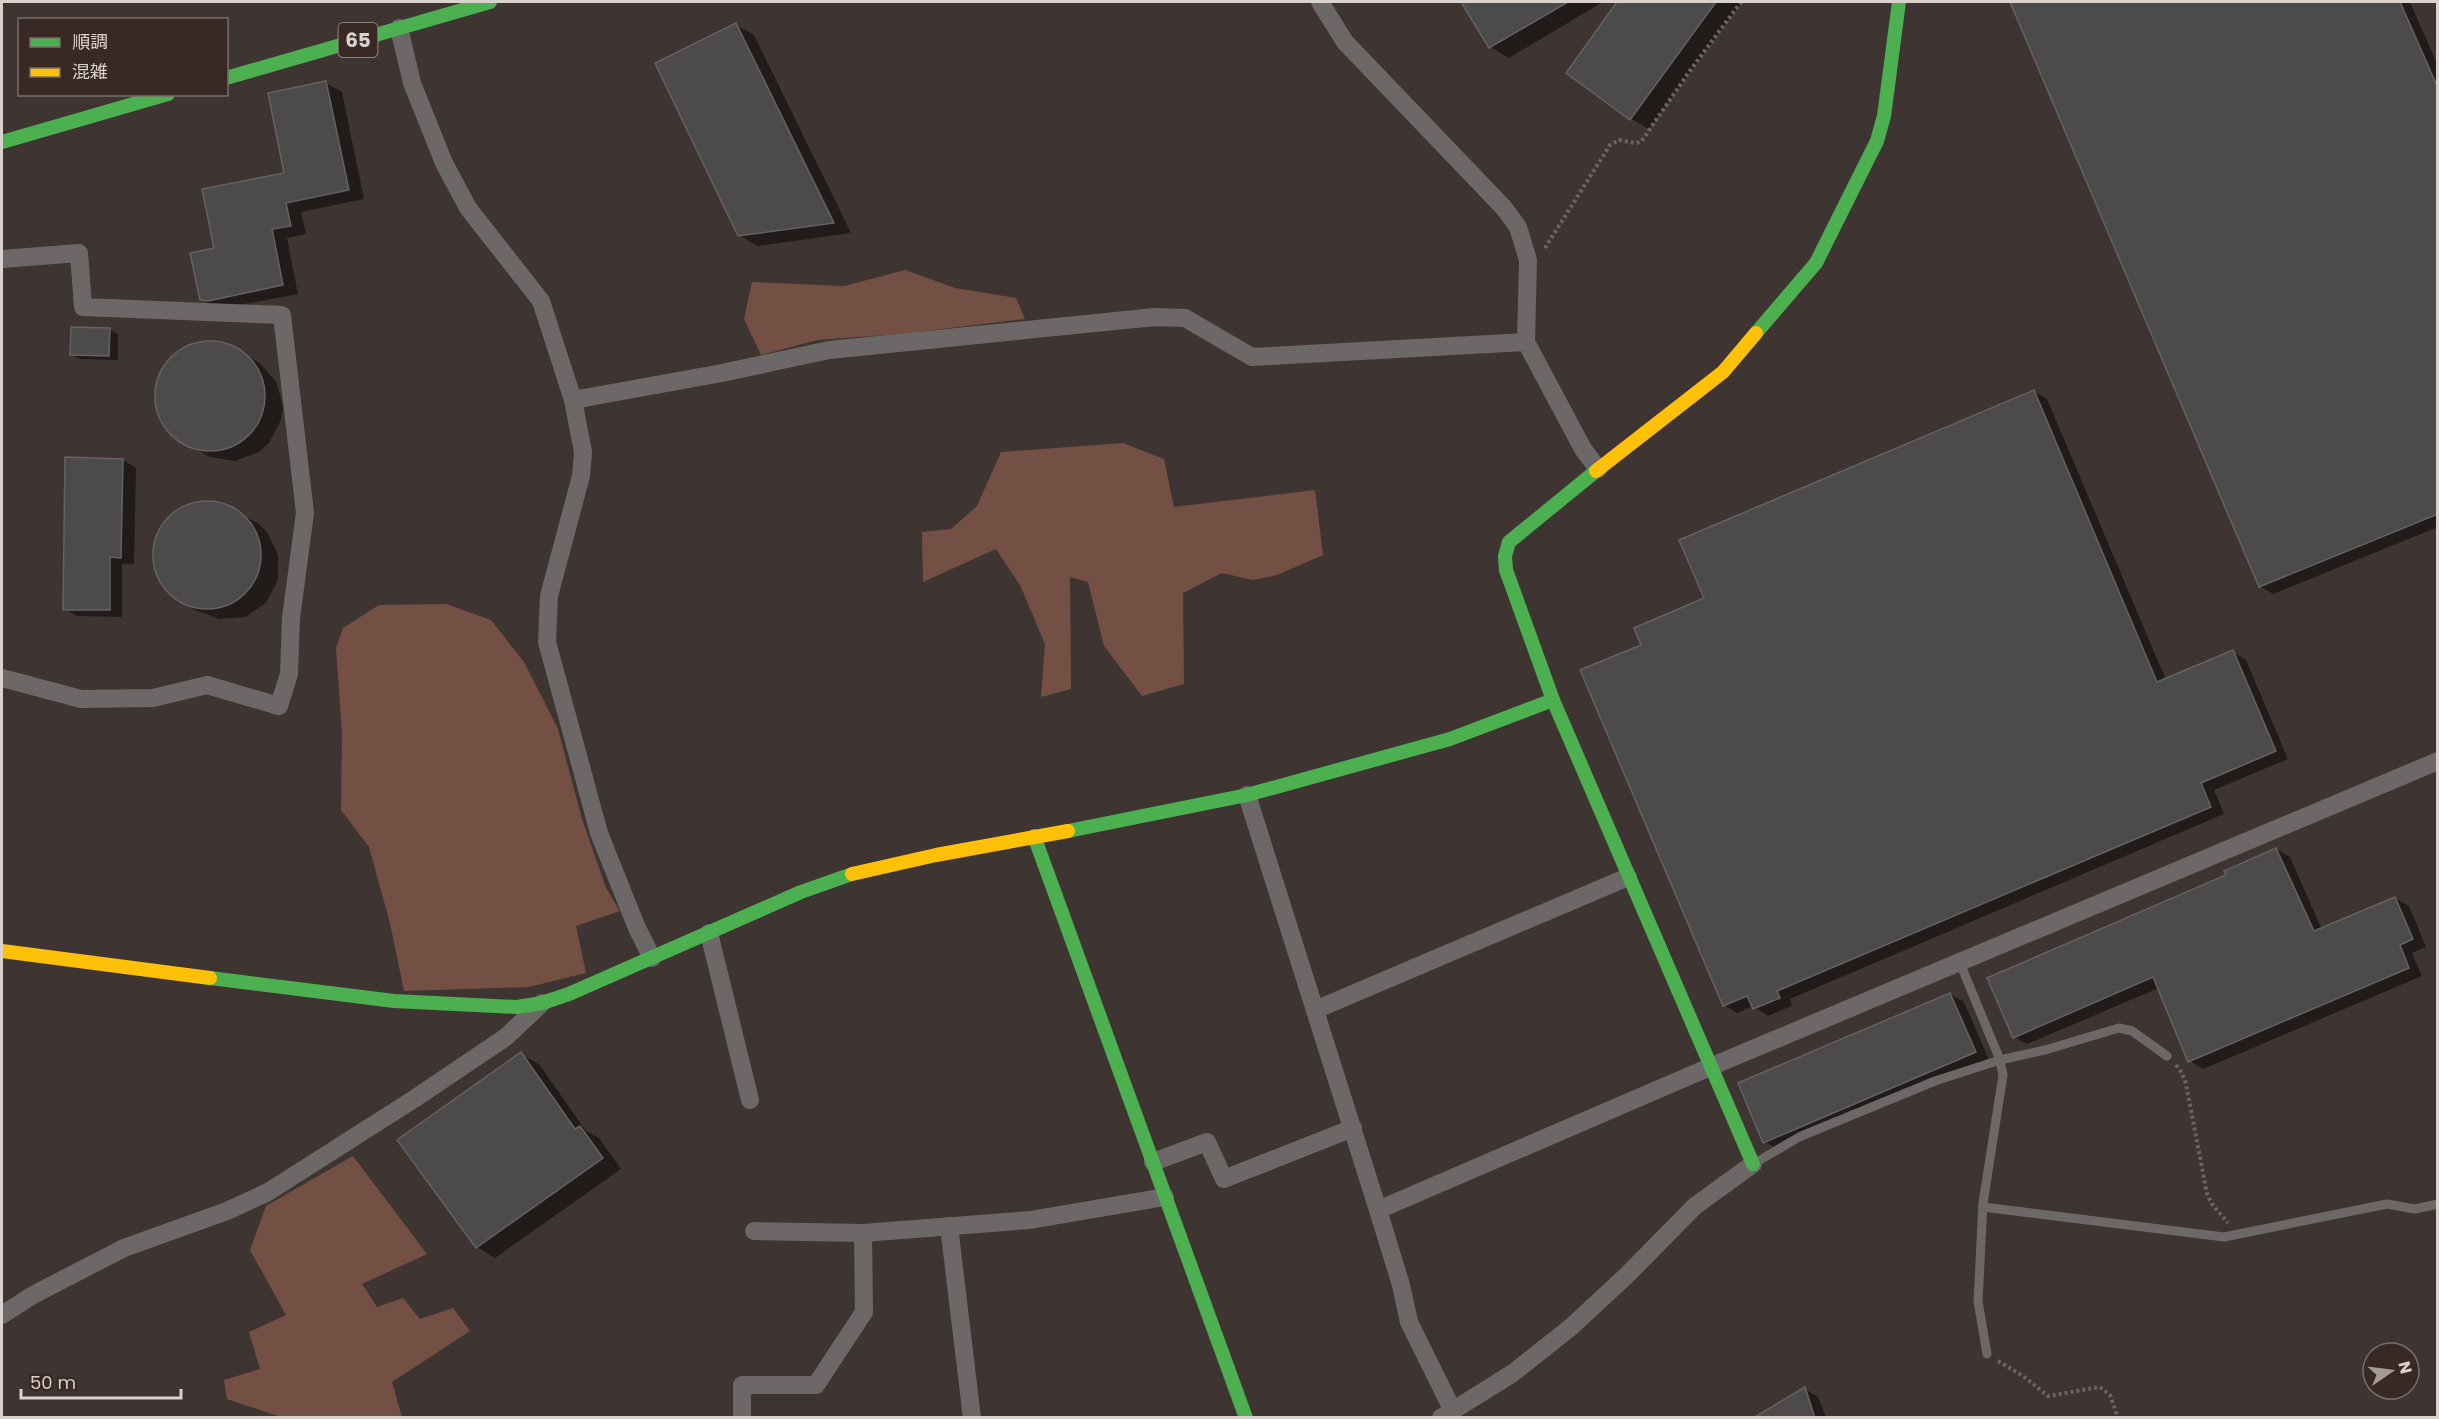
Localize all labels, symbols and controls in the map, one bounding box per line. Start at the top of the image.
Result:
legend [18,18,228,96]
road number: 65 [338,23,378,57]
text: 順調 [72,29,108,54]
text: 混雑 [72,59,108,84]
north arrow [2361,1341,2421,1401]
text: N [2392,1359,2418,1376]
scale bar [21,1362,182,1400]
text: 50 m [30,1370,76,1395]

